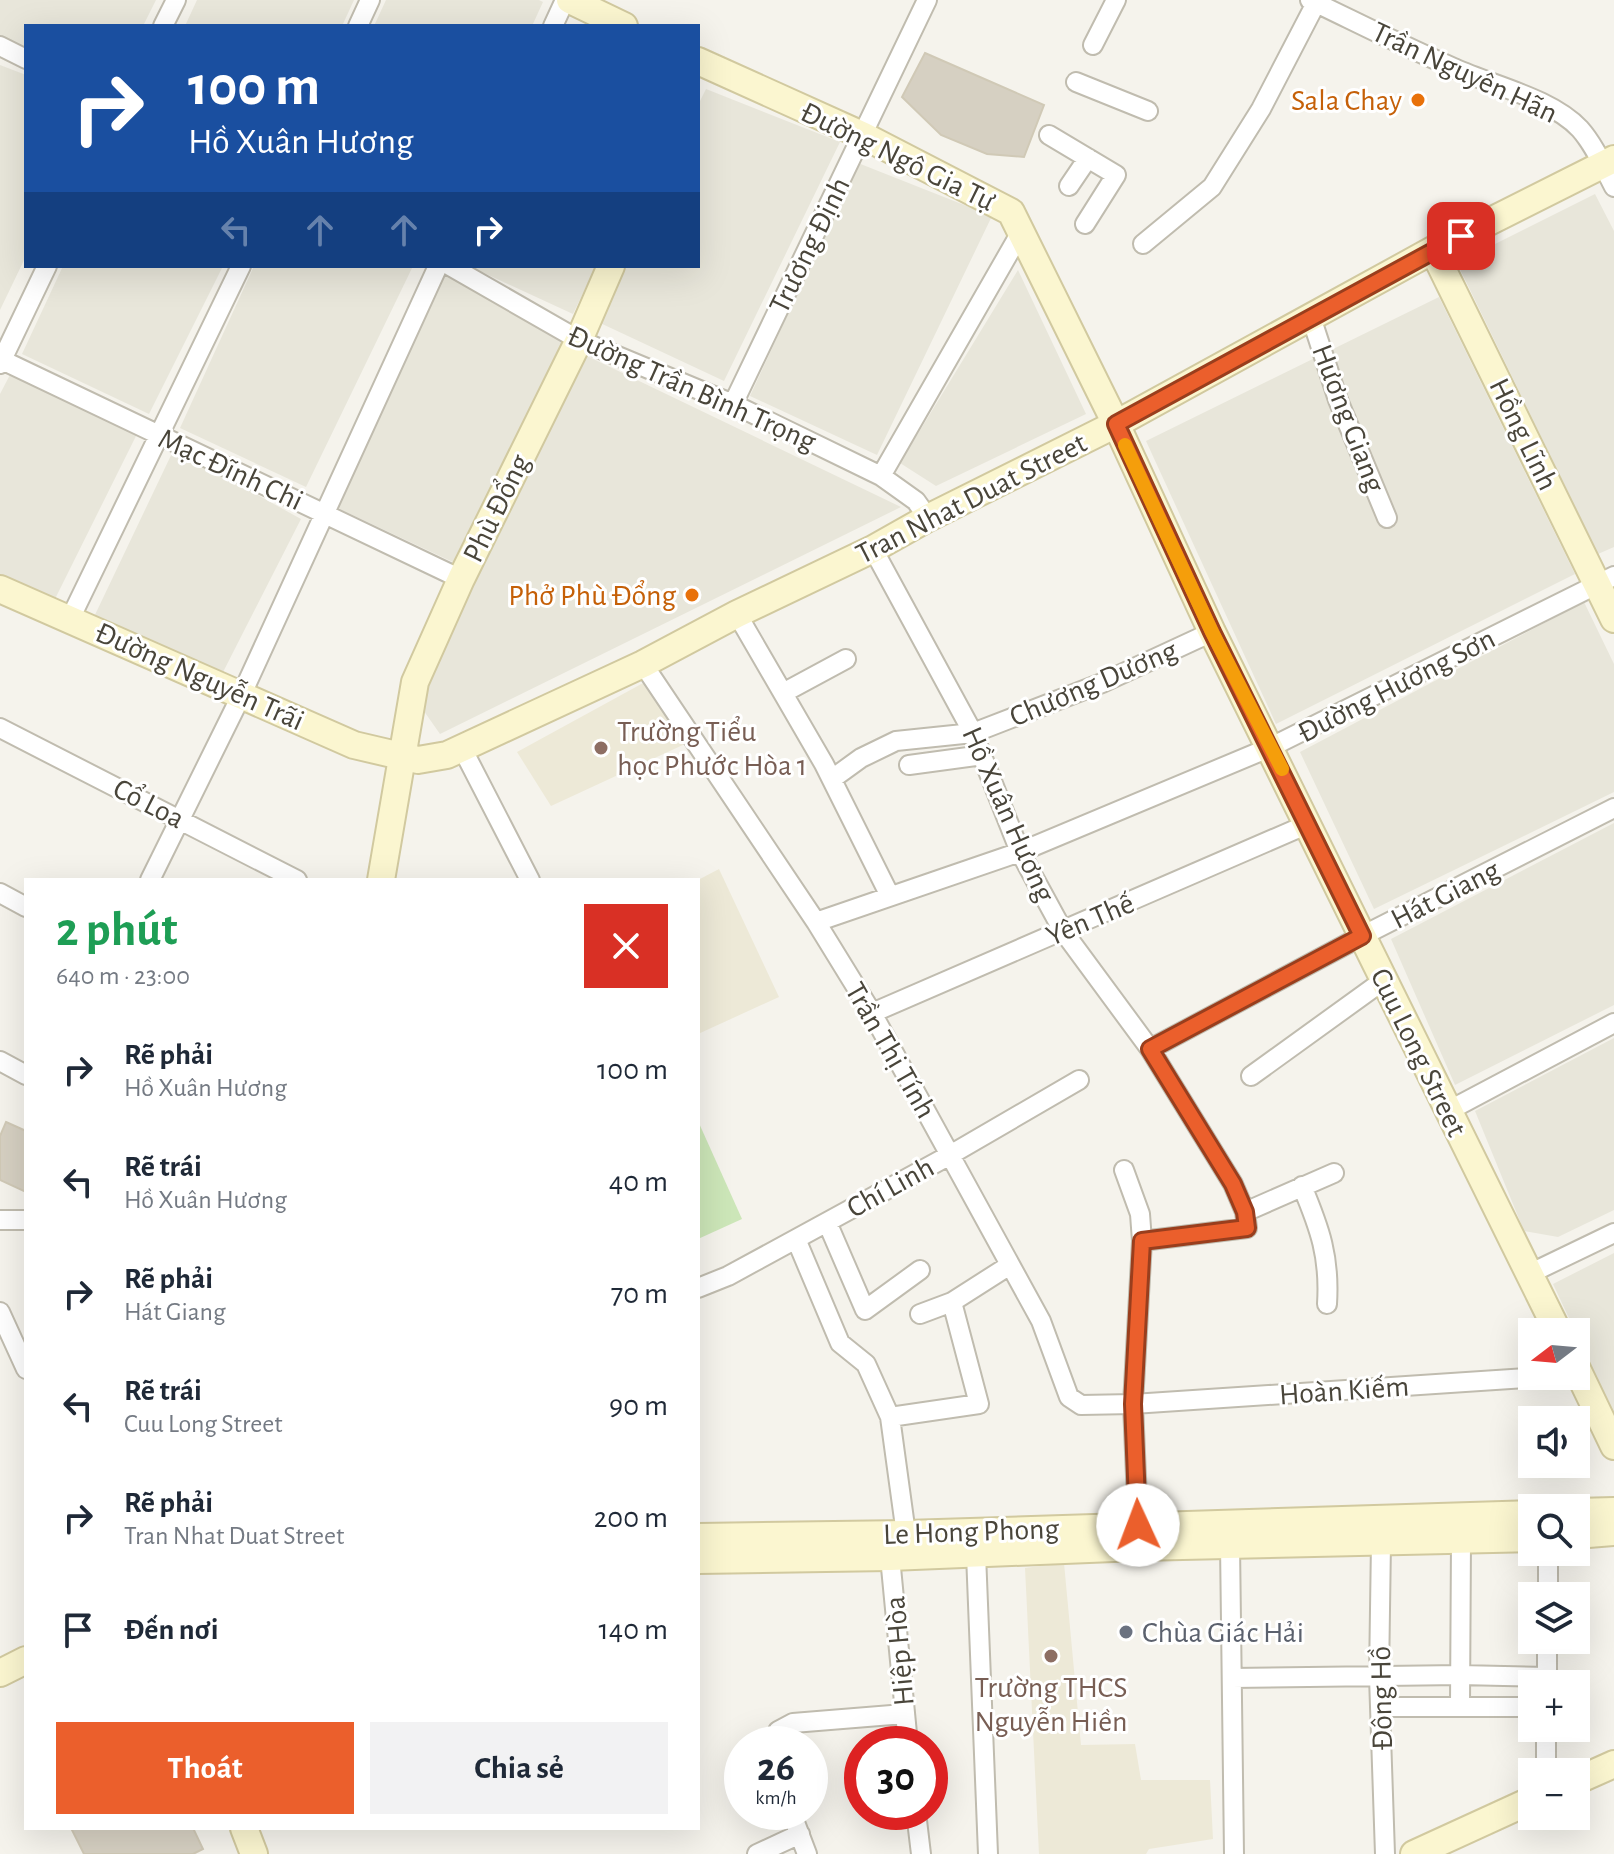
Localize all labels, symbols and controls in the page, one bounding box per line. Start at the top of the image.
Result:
street label: Trần Nguyên Hãn [1367,17,1562,129]
icon: right [56,56,160,160]
text: 100 m [188,59,320,115]
place label: Sala Chay [1291,86,1402,116]
marker: Sala Chay [1409,91,1427,109]
street label: Đường Ngô Gia Tự [796,97,1000,217]
text: Hồ Xuân Hương [188,124,414,160]
street label: Trương Định [764,173,856,318]
pin [1427,202,1495,270]
icon: left [214,208,258,252]
icon: ahead [298,208,342,252]
icon: ahead [382,208,426,252]
icon: right [466,208,510,252]
icon: arrive [1439,214,1483,258]
street label: Đường Trần Bình Trọng [563,321,821,457]
street label: Hương Giang [1306,340,1390,497]
street label: Hồng Lĩnh [1483,374,1563,495]
street label: Mạc Đĩnh Chi [154,423,307,516]
street label: Tran Nhat Duat Street [851,428,1092,570]
street label: Phù Đổng [456,449,536,567]
place label: Phở Phù Đổng [508,579,676,611]
marker: Phở Phù Đổng [683,586,701,604]
street label: Đường Nguyễn Trãi [91,617,309,736]
street label: Đường Hương Sơn [1293,623,1500,749]
street label: Chương Dương [1005,635,1182,733]
place label: Trường Tiểu học Phước Hòa 1 [617,715,807,781]
street label: Hồ Xuân Hương [956,722,1060,907]
marker: Trường Tiểu học Phước Hòa 1 [592,739,610,757]
street label: Cổ Loa [108,772,190,834]
street label: Hát Giang [1386,855,1505,935]
street label: Yên Thế [1042,888,1139,952]
button: close [584,904,668,988]
text: 2 phút [56,907,178,955]
text: 640 m · 23:00 [56,963,190,989]
street label: Cuu Long Street [1365,964,1472,1142]
street label: Trần Thị Tính [839,977,941,1124]
text: Rẽ phải [124,1040,213,1070]
icon: right [56,1048,100,1092]
text: 100 m [597,1055,668,1085]
text: Hồ Xuân Hương [124,1075,287,1101]
text: Rẽ trái [124,1152,202,1182]
street label: Chí Linh [842,1152,939,1224]
icon: left [56,1160,100,1204]
text: 40 m [609,1167,668,1197]
text: Hồ Xuân Hương [124,1187,287,1213]
text: Rẽ phải [124,1264,213,1294]
icon: right [56,1272,100,1316]
text: 70 m [611,1279,668,1309]
text: Hát Giang [124,1299,226,1325]
north arrow [1518,1318,1590,1390]
map controls [1518,1318,1590,1830]
street label: Hoàn Kiếm [1278,1371,1410,1411]
text: Rẽ trái [124,1376,202,1406]
icon: left [56,1384,100,1428]
text: 90 m [609,1391,668,1421]
button: sound [1518,1406,1590,1478]
text: Cuu Long Street [124,1411,283,1437]
position arrow [1096,1483,1180,1567]
text: Rẽ phải [124,1488,213,1518]
button: search [1518,1494,1590,1566]
icon: right [56,1496,100,1540]
text: 200 m [594,1503,668,1533]
street label: Le Hong Phong [883,1514,1060,1550]
text: Tran Nhat Duat Street [124,1523,344,1549]
button: layers [1518,1582,1590,1654]
street label: Hiệp Hòa [880,1595,920,1707]
icon: arrive [56,1608,100,1652]
text: Đến nơi [124,1615,218,1645]
text: 140 m [598,1615,668,1645]
place label: Chùa Giác Hải [1142,1618,1304,1648]
marker: Chùa Giác Hải [1117,1623,1135,1641]
street label: Đông Hồ [1366,1646,1398,1750]
marker: Trường THCS Nguyễn Hiền [1042,1647,1060,1665]
button: + [1518,1670,1590,1742]
place label: Trường THCS Nguyễn Hiền [975,1673,1128,1737]
button: Thoát [56,1722,354,1814]
button: Chia sẻ [370,1722,668,1814]
speed limit sign: 30 [844,1726,948,1830]
text: 26 [757,1748,795,1788]
button: − [1518,1758,1590,1830]
text: km/h [755,1788,797,1808]

